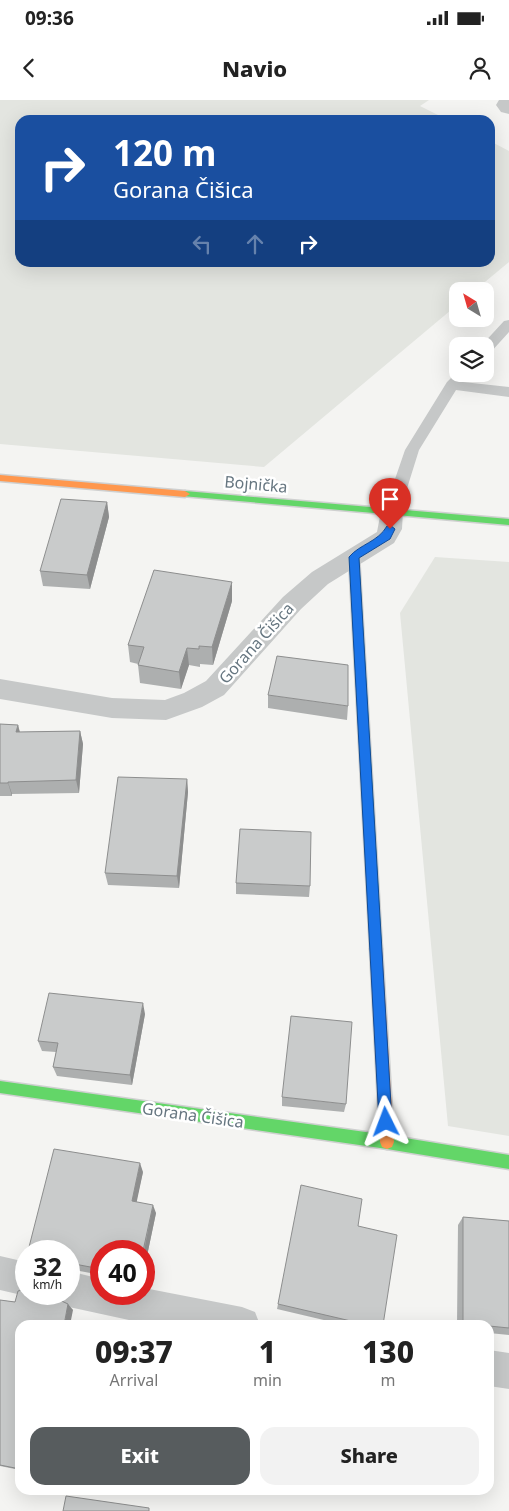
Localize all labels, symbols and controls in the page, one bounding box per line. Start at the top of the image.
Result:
text: 09:36 [25,5,74,31]
text: Navio [222,53,287,83]
icon: back [15,54,43,82]
icon: person [466,54,494,82]
text: 120 m [113,129,216,176]
icon: right [30,135,95,200]
text: Gorana Čišica [113,174,254,204]
icon: left [188,230,216,258]
icon: ahead [241,230,269,258]
icon: right [294,230,322,258]
north arrow [449,282,494,328]
map controls [449,282,494,382]
button: layers [449,337,494,382]
street label: Bojnička [223,470,289,498]
pin [369,478,411,529]
icon: arrive [376,485,404,513]
street label: Gorana Čišica [214,598,298,688]
position arrow [359,1095,411,1147]
street label: Gorana Čišica [141,1097,245,1133]
speed limit sign: 40 [90,1240,155,1305]
text: 32 [33,1249,62,1283]
text: km/h [33,1276,62,1293]
text: 09:37 [95,1331,173,1372]
text: 1 [259,1331,276,1372]
text: 130 [362,1331,414,1372]
text: Arrival [110,1369,158,1391]
text: min [253,1369,282,1391]
text: m [380,1369,395,1391]
button: Exit [30,1427,250,1485]
button: Share [260,1427,479,1485]

